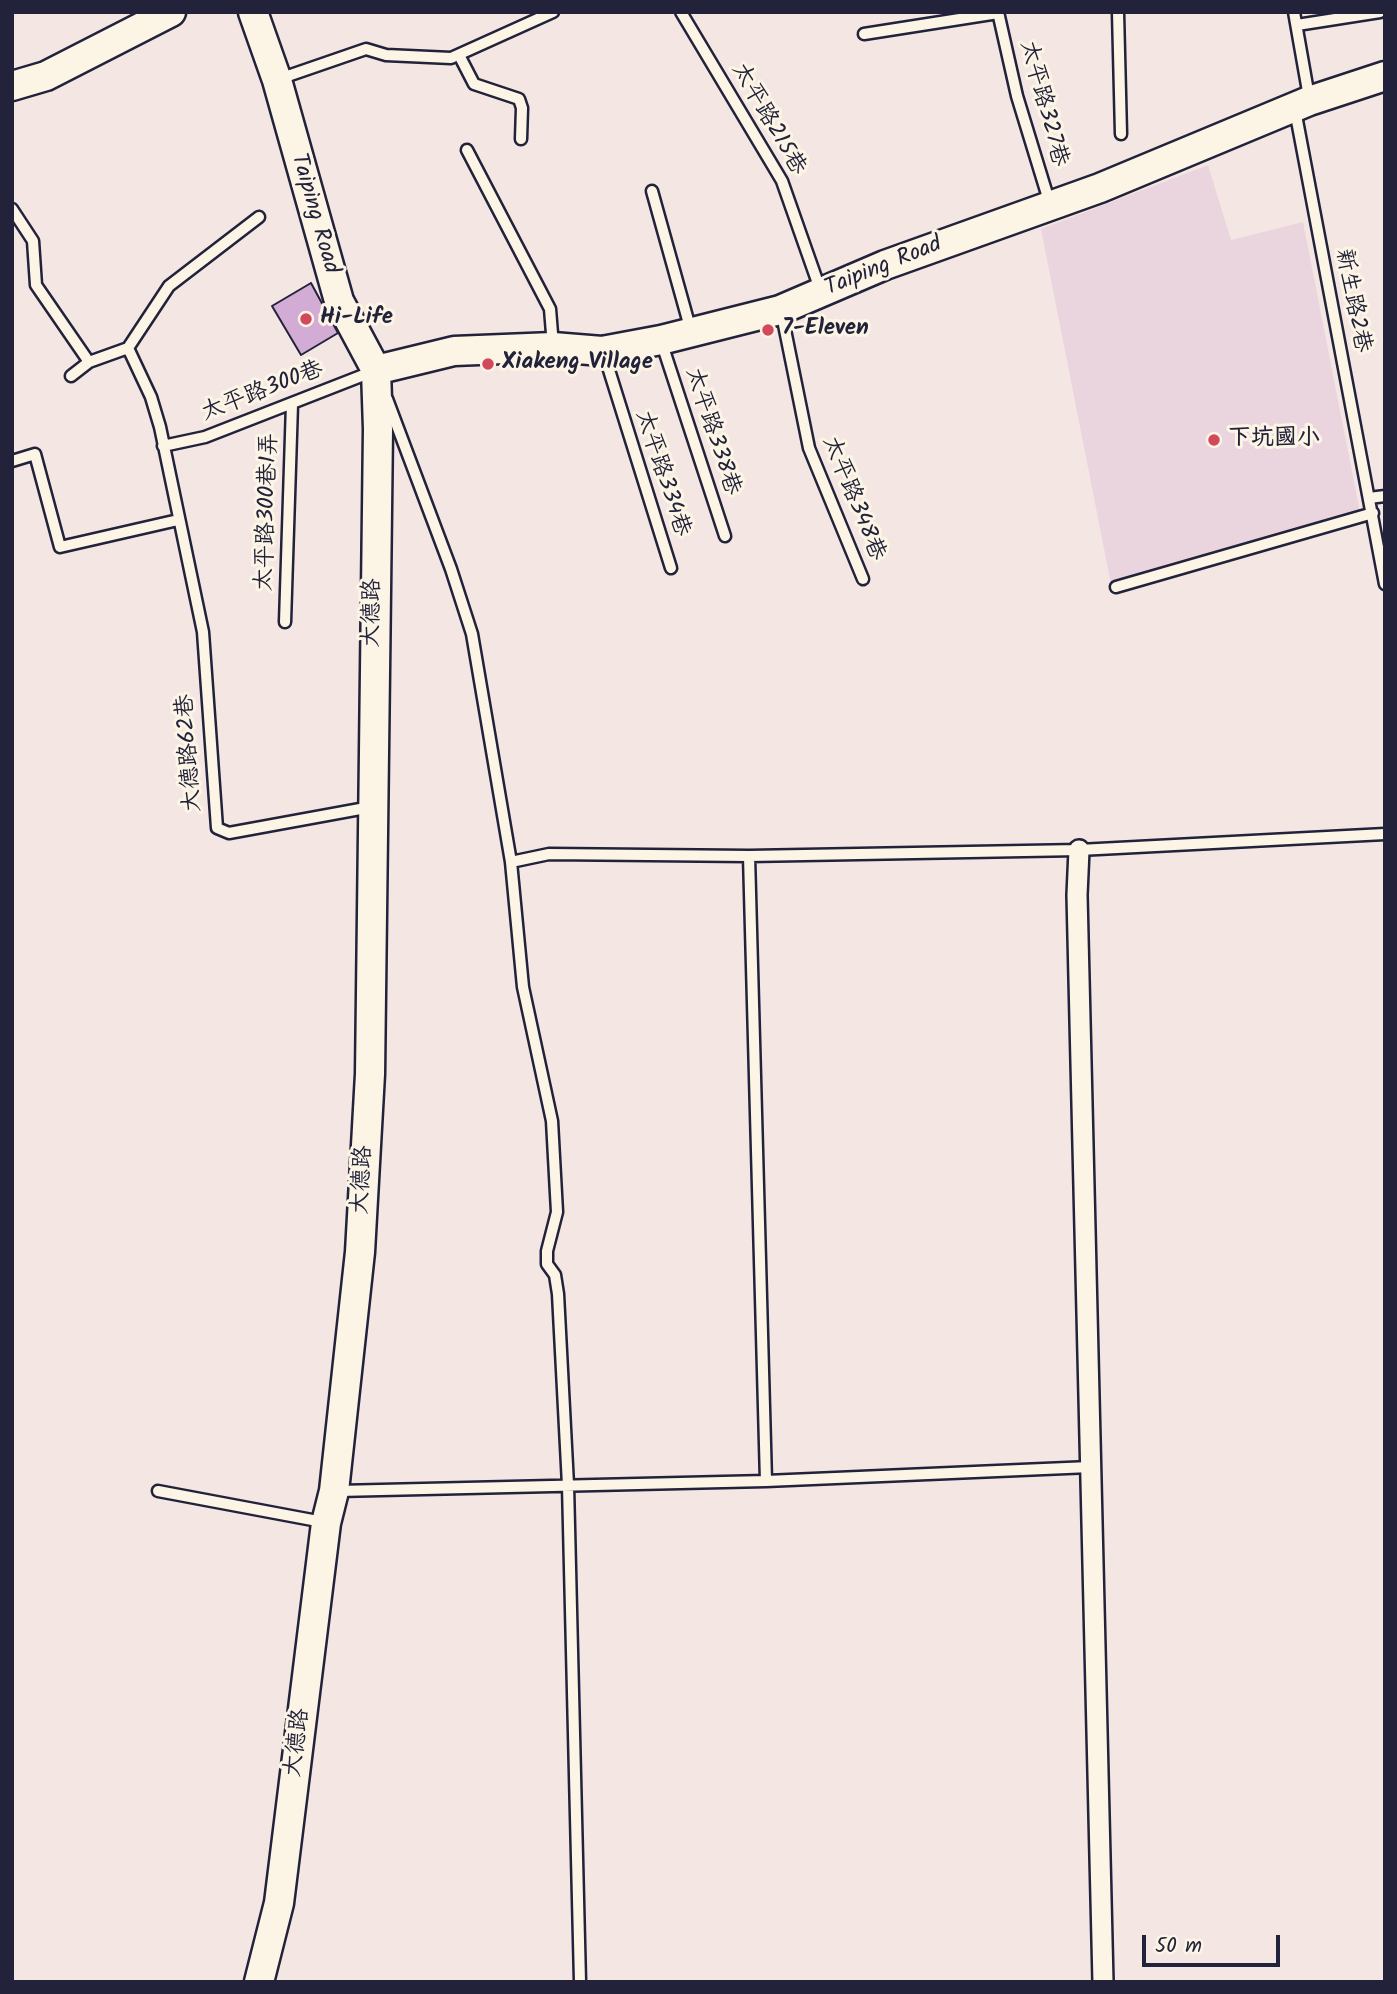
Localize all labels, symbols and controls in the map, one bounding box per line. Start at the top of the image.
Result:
street label: 太平路327巷 [1012,38,1072,170]
street label: 太平路215巷 [724,59,810,181]
street label: Taiping Road [283,151,343,277]
street label: Taiping Road [822,232,946,304]
street label: 新生路2巷 [1327,247,1375,355]
place label: Hi-Life [320,305,393,333]
marker: Hi-Life [298,311,314,327]
place label: 7-Eleven [782,316,869,344]
marker: 7-Eleven [760,322,776,338]
place label: Xiakeng Village [502,350,653,378]
marker: Xiakeng Village [480,356,496,372]
street label: 太平路300巷 [198,357,328,429]
street label: 太平路338巷 [677,365,745,499]
street label: 太平路334巷 [628,407,694,541]
place label: 下坑國小 [1228,426,1320,454]
street label: 太平路300巷1弄 [252,432,286,592]
marker: 下坑國小 [1206,432,1222,448]
street label: 太平路348巷 [815,433,889,565]
street label: 大德路 [360,578,388,648]
street label: 大德路62巷 [173,693,209,813]
street label: 大德路 [348,1145,380,1215]
street label: 大德路 [281,1707,317,1779]
scale bar [1145,1920,1283,1964]
text: 50 m [1155,1930,1202,1963]

